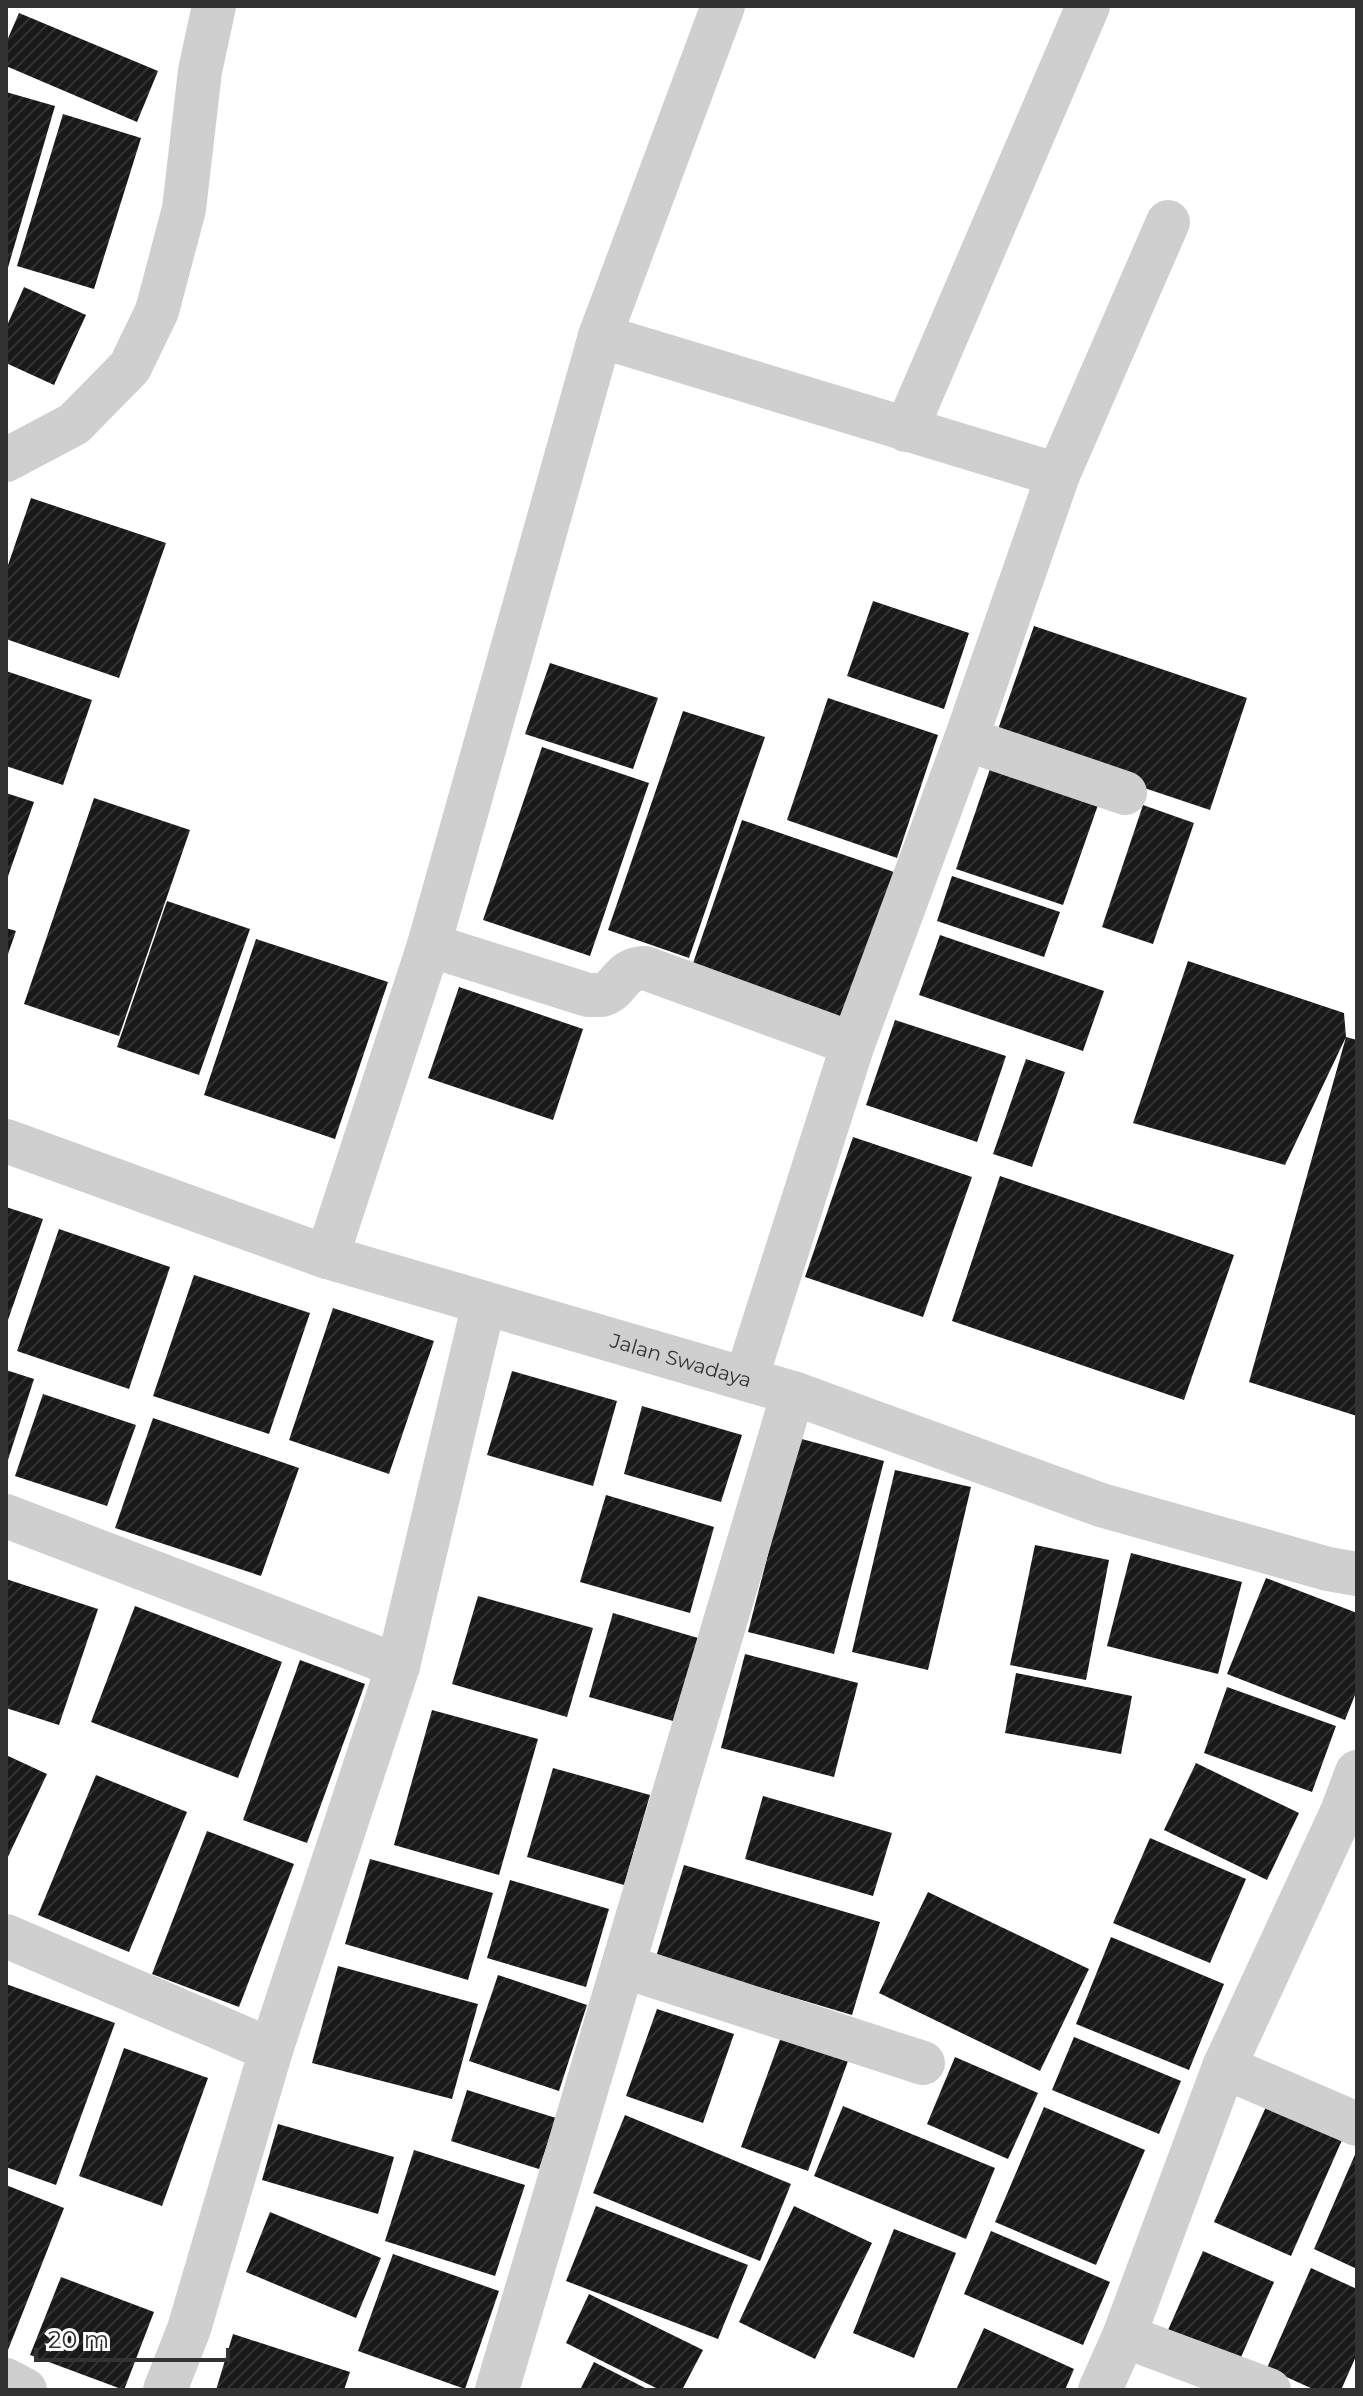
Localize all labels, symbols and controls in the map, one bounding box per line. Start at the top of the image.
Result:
street label: Jalan Swadaya [606,1328,754,1392]
scale bar [36,2312,228,2362]
text: 20 m [48,2325,109,2354]

